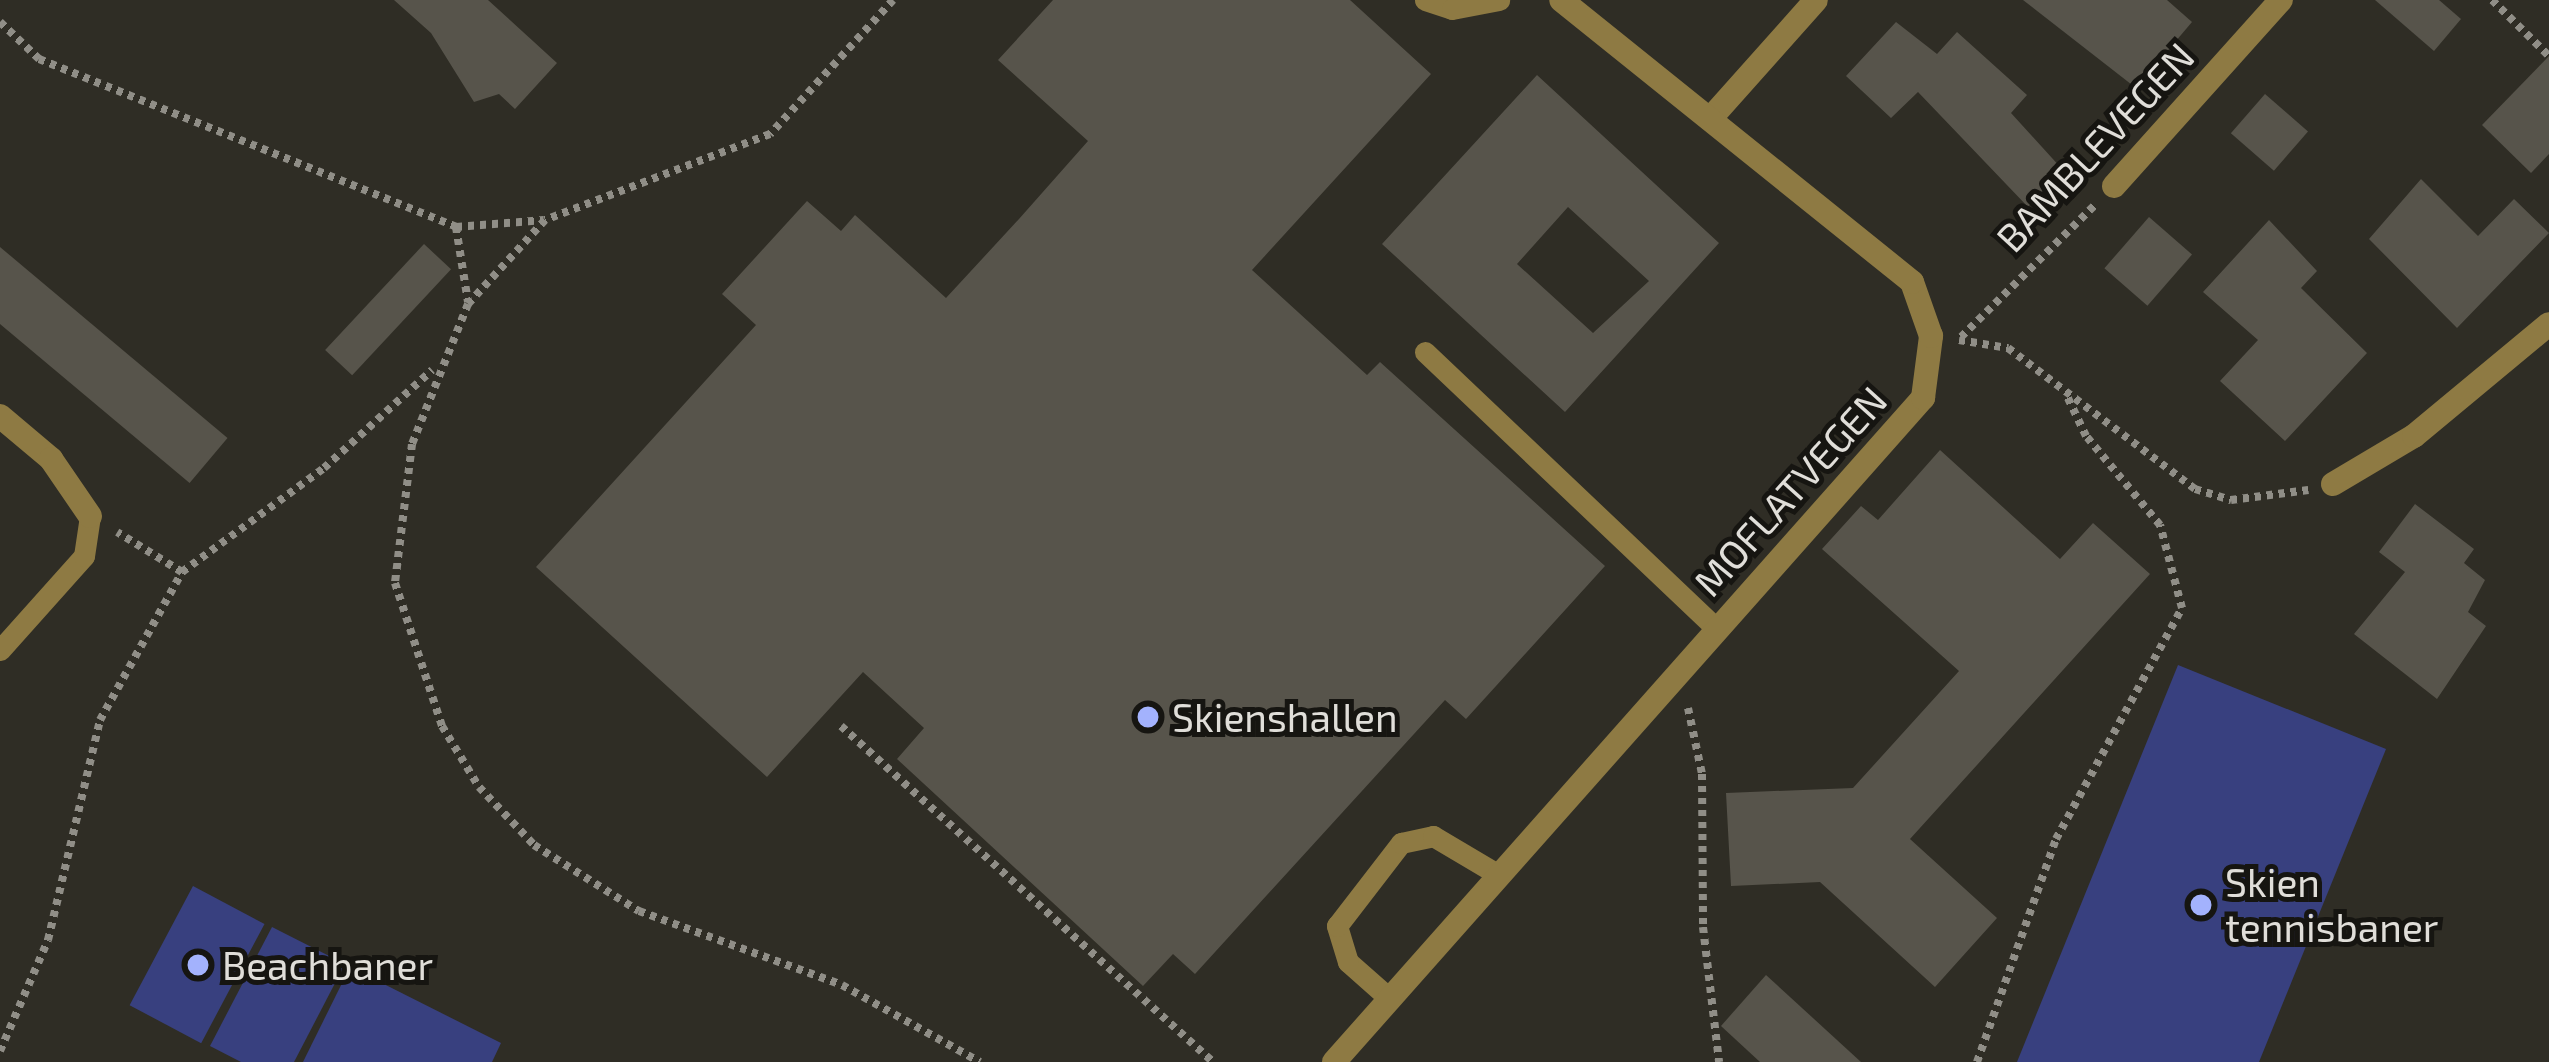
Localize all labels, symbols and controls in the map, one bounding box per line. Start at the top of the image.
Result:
street label: BAMBLEVEGEN [1987,33,2203,261]
street label: MOFLATVEGEN [1684,377,1896,605]
place label: Skienshallen [1172,694,1398,740]
marker: Skienshallen [1135,704,1161,730]
place label: Skien tennisbaner [2225,860,2438,951]
marker: Skien tennisbaner [2188,892,2214,918]
place label: Beachbaner [222,942,433,988]
marker: Beachbaner [185,952,211,978]

